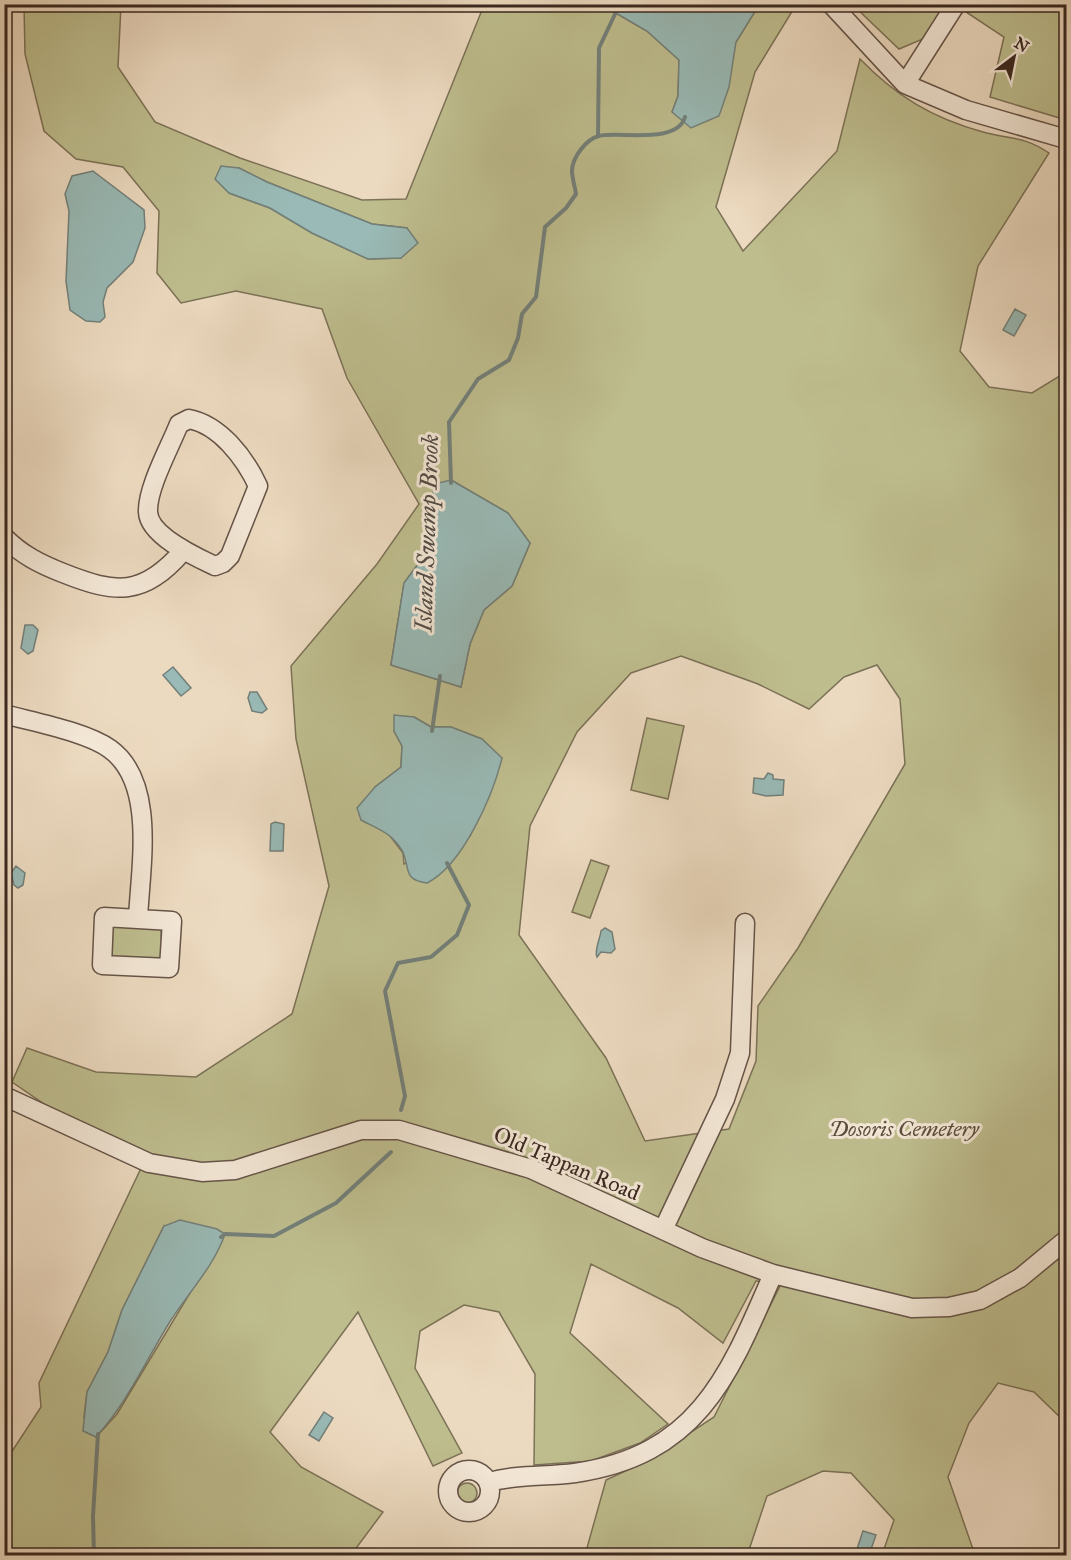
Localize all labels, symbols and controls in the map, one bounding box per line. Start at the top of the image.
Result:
north arrow [984,27,1044,87]
text: N [1011,33,1033,57]
water label: Island Swamp Brook [409,433,445,633]
park label: Dosoris Cemetery [829,1115,980,1142]
street label: Old Tappan Road [490,1120,644,1206]

